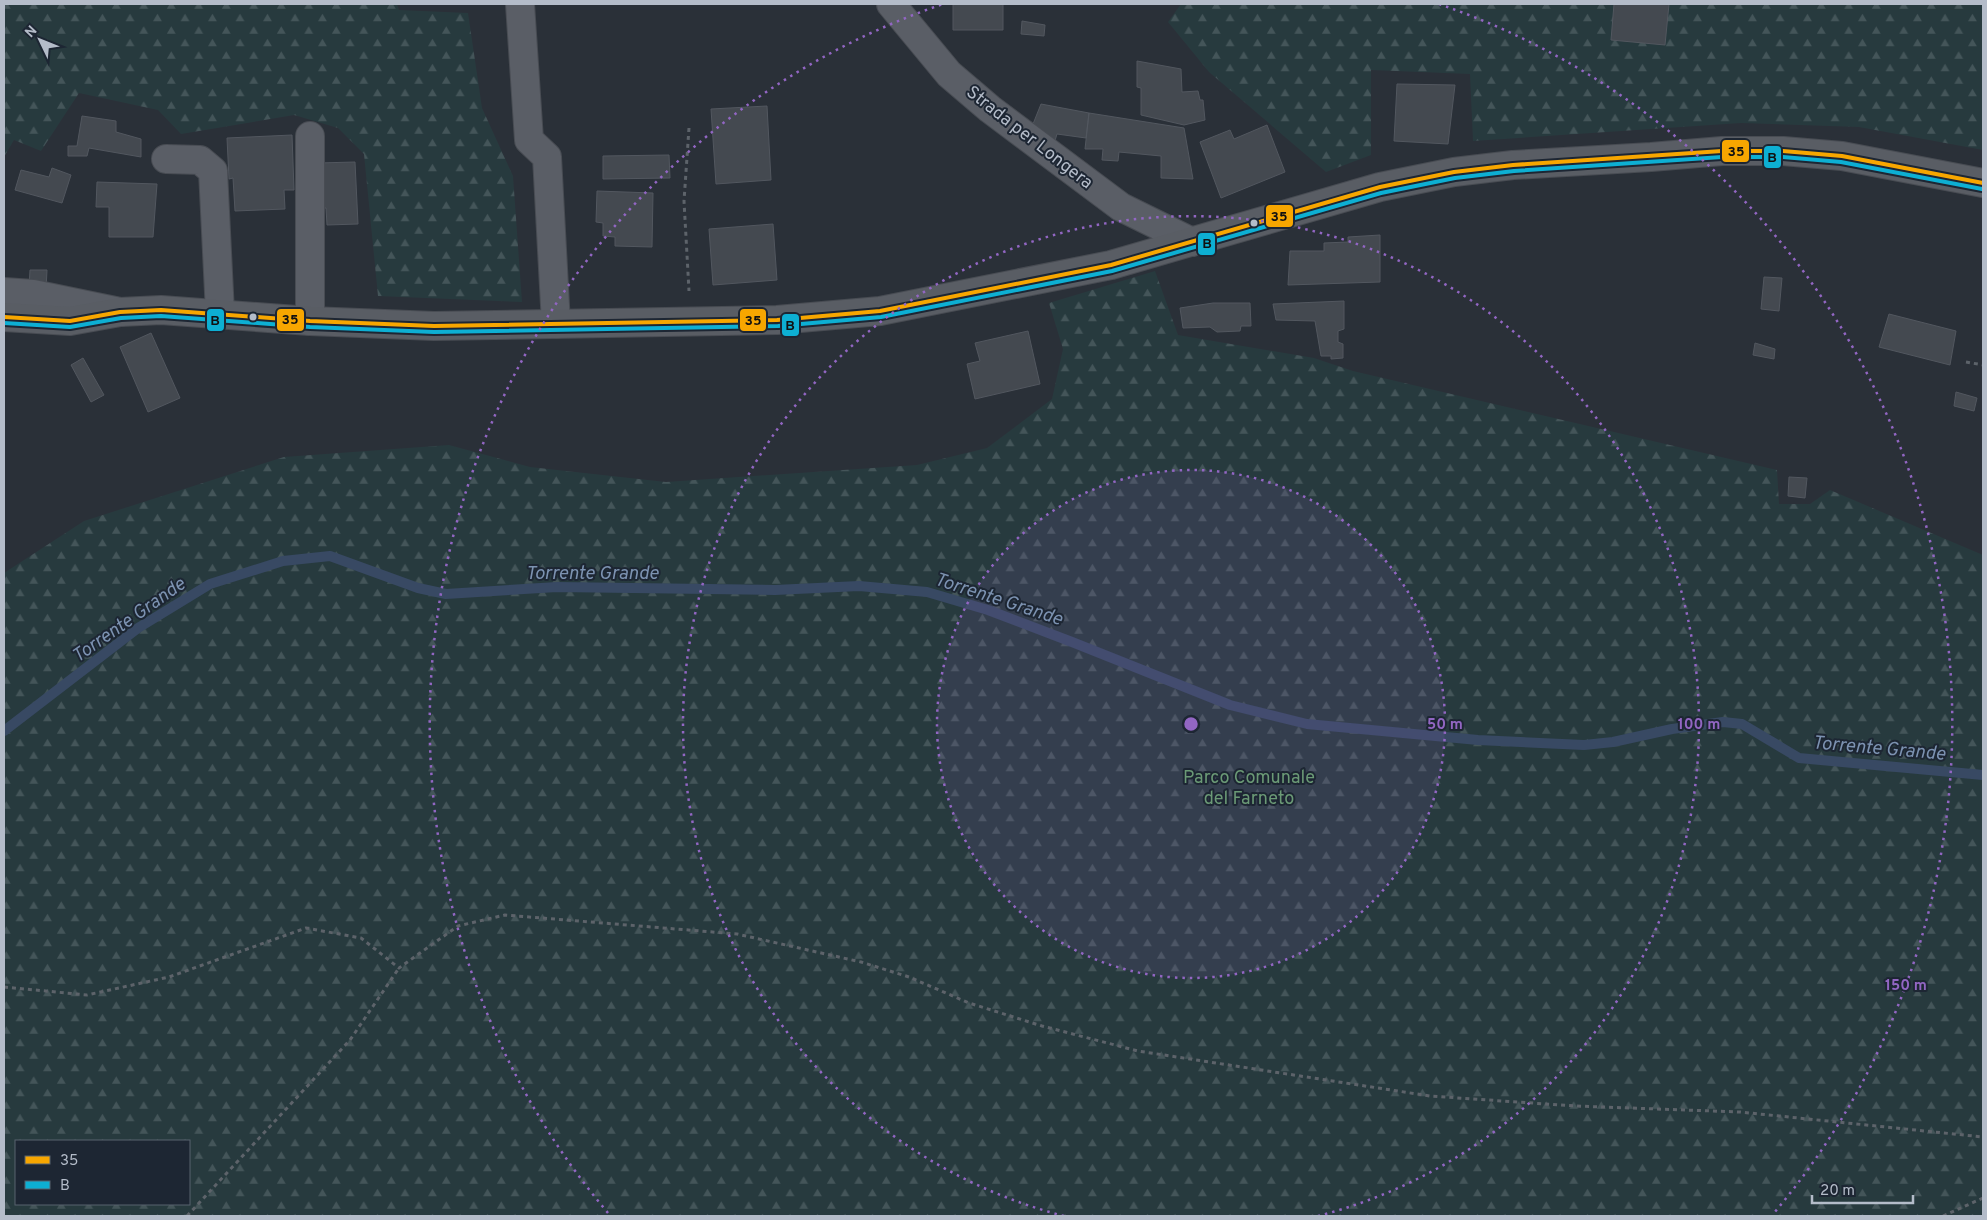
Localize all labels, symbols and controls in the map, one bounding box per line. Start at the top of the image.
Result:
north arrow [15,15,65,65]
text: N [22,23,41,42]
street label: Strada per Longera [961,81,1097,195]
line badge: 35 [1721,139,1750,163]
text: 35 [1728,144,1744,161]
line badge: B [1763,145,1782,169]
text: B [1767,150,1777,167]
line badge: 35 [1265,204,1294,228]
text: 35 [1271,209,1287,226]
unlabelled marker [1249,218,1259,228]
line badge: B [1197,232,1216,256]
text: B [1202,236,1212,253]
line badge: B [206,308,225,332]
line badge: 35 [276,308,305,332]
line badge: 35 [739,308,767,332]
unlabelled marker [248,312,258,322]
text: 35 [282,312,298,329]
text: B [210,313,220,330]
text: 35 [745,313,761,330]
line badge: B [781,313,800,337]
text: B [785,318,795,335]
water label: Torrente Grande [525,562,659,586]
water label: Torrente Grande [931,568,1066,632]
water label: Torrente Grande [68,573,191,669]
centre of rings [1182,715,1200,733]
text: 50 m [1427,716,1463,735]
text: 100 m [1678,716,1720,735]
water label: Torrente Grande [1811,731,1946,767]
park label: Parco Comunale del Farneto [1183,767,1315,811]
text: 150 m [1885,977,1927,996]
legend [15,1140,190,1205]
text: 35 [60,1152,78,1171]
scale bar [1812,1172,1913,1204]
text: B [60,1177,70,1196]
text: 20 m [1820,1182,1855,1201]

